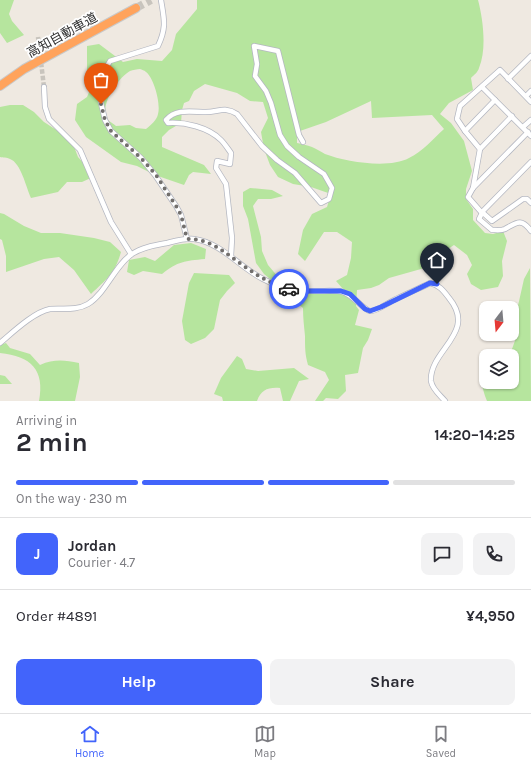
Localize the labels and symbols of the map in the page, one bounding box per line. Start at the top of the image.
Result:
street label: 高知自動車道 [24,10,100,60]
pin [84,63,118,104]
pin [420,243,454,284]
courier [269,269,309,309]
north arrow [479,301,519,341]

